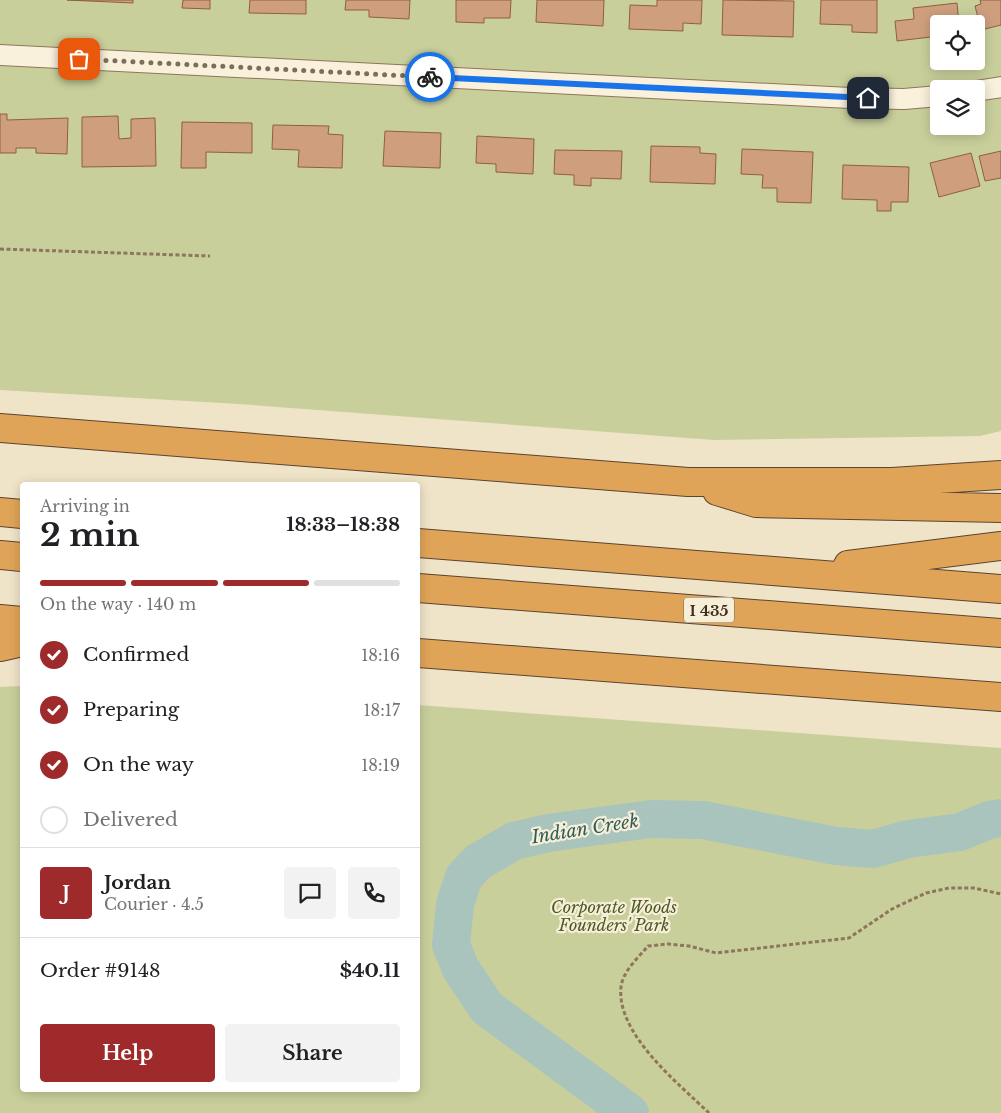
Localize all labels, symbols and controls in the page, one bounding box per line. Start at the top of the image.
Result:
map controls [930,15,985,135]
button: locate [930,15,985,70]
pin [58,38,100,80]
icon: bag [65,45,93,73]
courier [405,52,455,102]
icon: bike [416,63,444,91]
pin [847,77,889,119]
button: layers [930,80,985,135]
icon: home [854,84,882,112]
text: Arriving in [40,496,130,516]
text: 18:33–18:38 [286,513,400,536]
text: 2 min [40,515,140,555]
text: On the way · 140 m [40,594,196,614]
road number: I 435 [684,598,734,622]
icon: check [40,641,68,669]
text: Confirmed [83,643,189,666]
text: 18:16 [361,645,400,665]
icon: check [40,696,68,724]
text: Preparing [83,698,179,721]
text: 18:17 [363,700,400,720]
icon: check [40,751,68,779]
text: On the way [83,753,194,776]
text: 18:19 [361,755,400,775]
text: Delivered [83,808,178,831]
water label: Indian Creek [529,810,640,848]
button: chat [284,867,336,919]
button: phone [348,867,400,919]
text: Jordan [104,871,171,894]
text: J [62,881,70,904]
text: Courier · 4.5 [104,894,204,914]
park label: Corporate Woods Founders' Park [551,897,677,935]
text: Order #9148 [40,959,161,982]
text: $40.11 [340,959,400,982]
button: Help [40,1024,215,1082]
button: Share [225,1024,400,1082]

